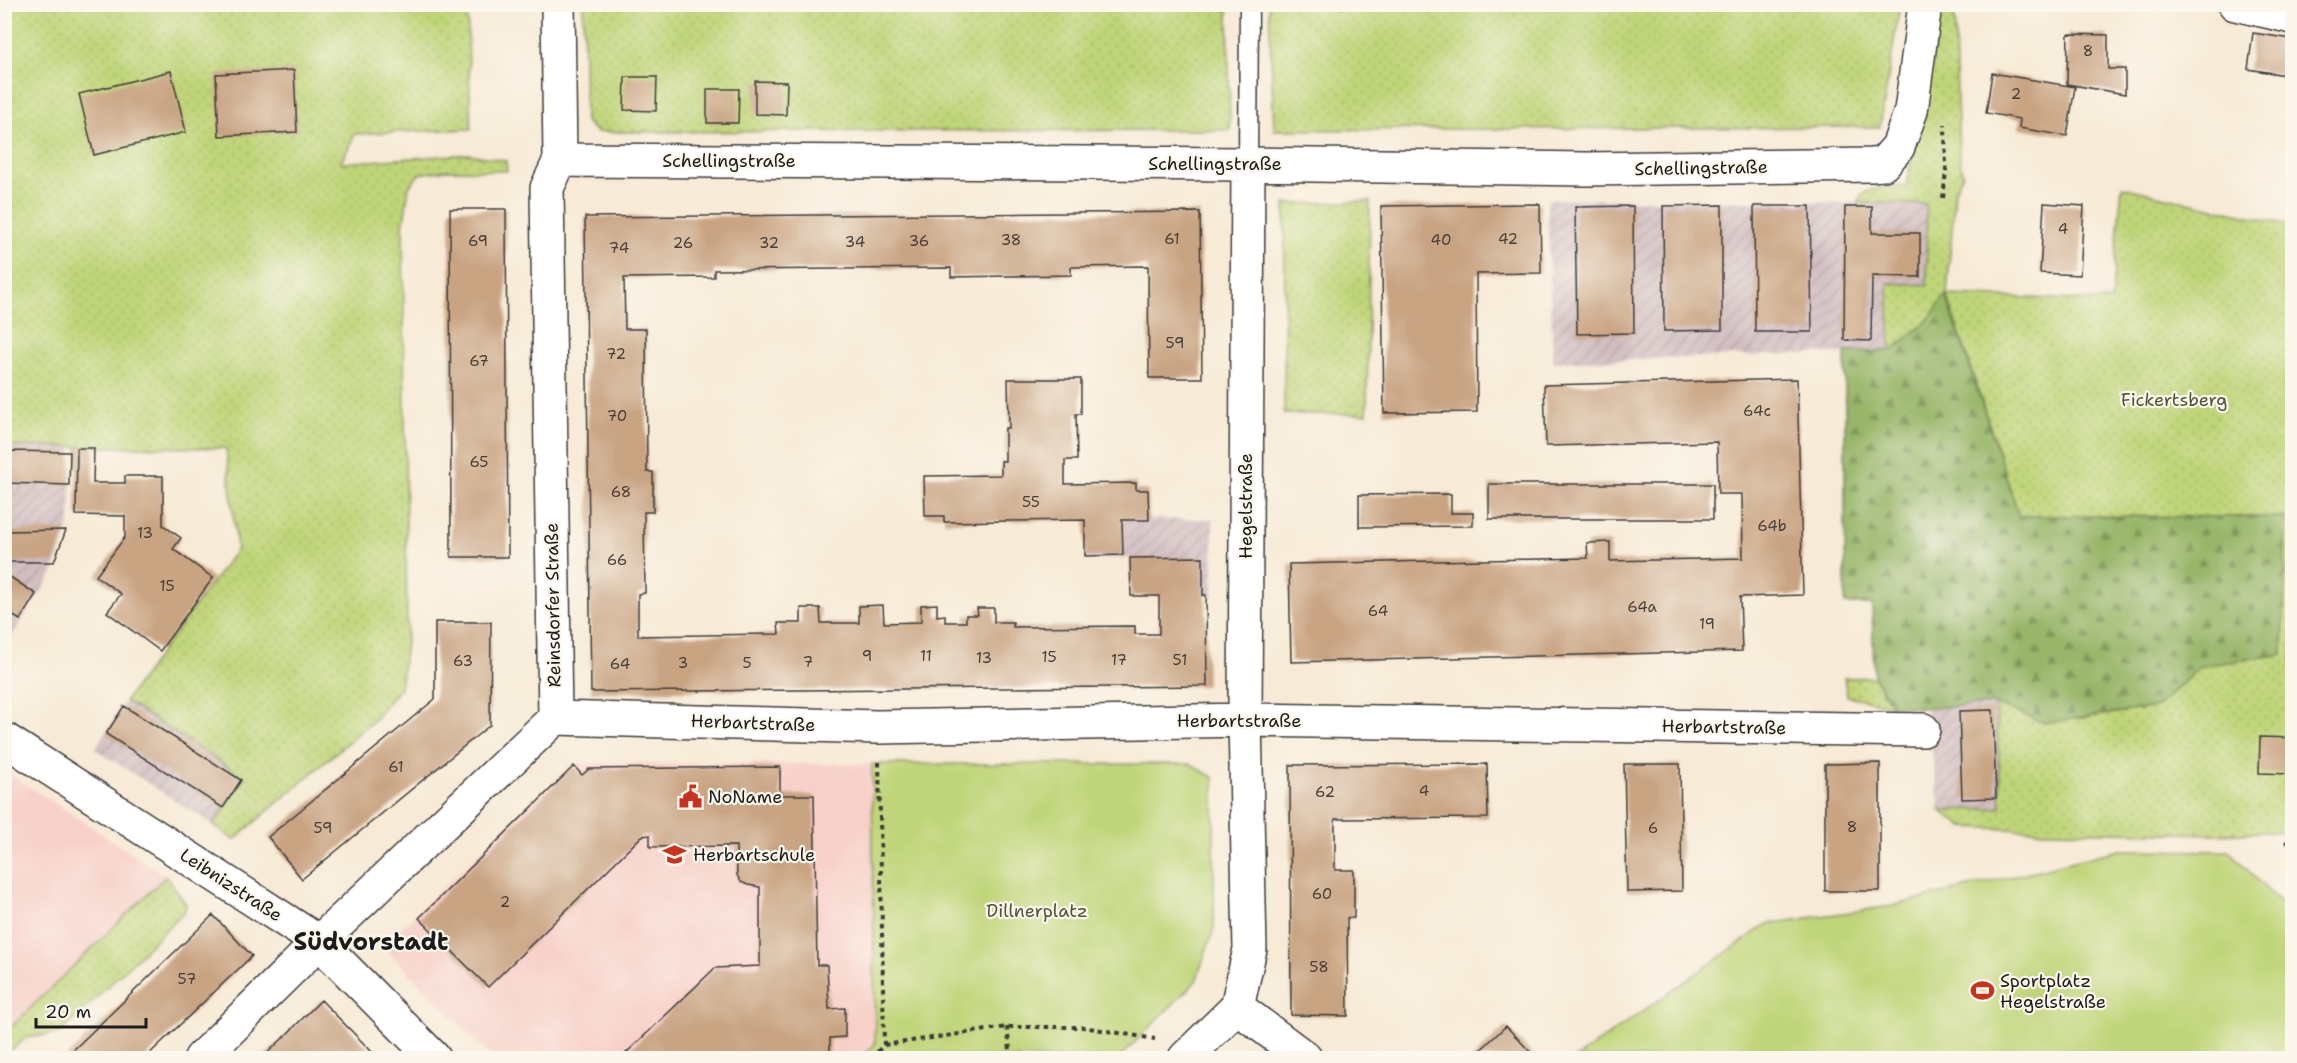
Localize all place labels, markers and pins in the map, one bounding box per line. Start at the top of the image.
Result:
public building icon: NoName [677,784,703,810]
place label: NoName [708,785,782,809]
school or university icon: Herbartschule [662,842,688,868]
place label: Herbartschule [693,843,815,867]
place label: Sportplatz Hegelstraße [2000,969,2106,1014]
sports icon: Sportplatz Hegelstraße [1969,978,1995,1004]

